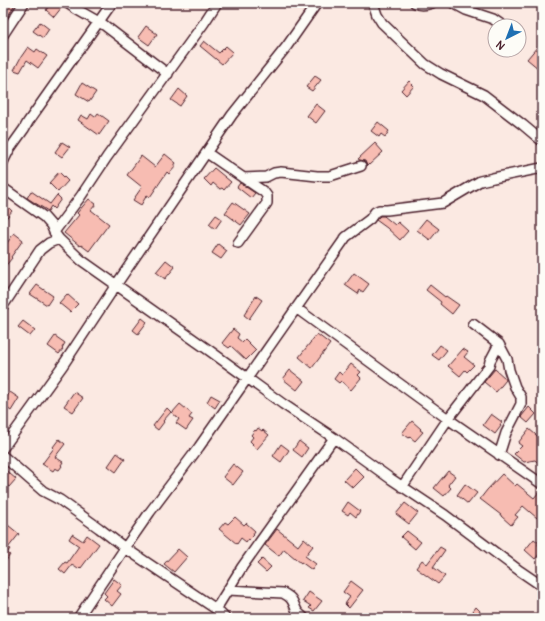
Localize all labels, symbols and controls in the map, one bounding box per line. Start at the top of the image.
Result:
north arrow [487,18,527,58]
text: N [493,37,508,52]

